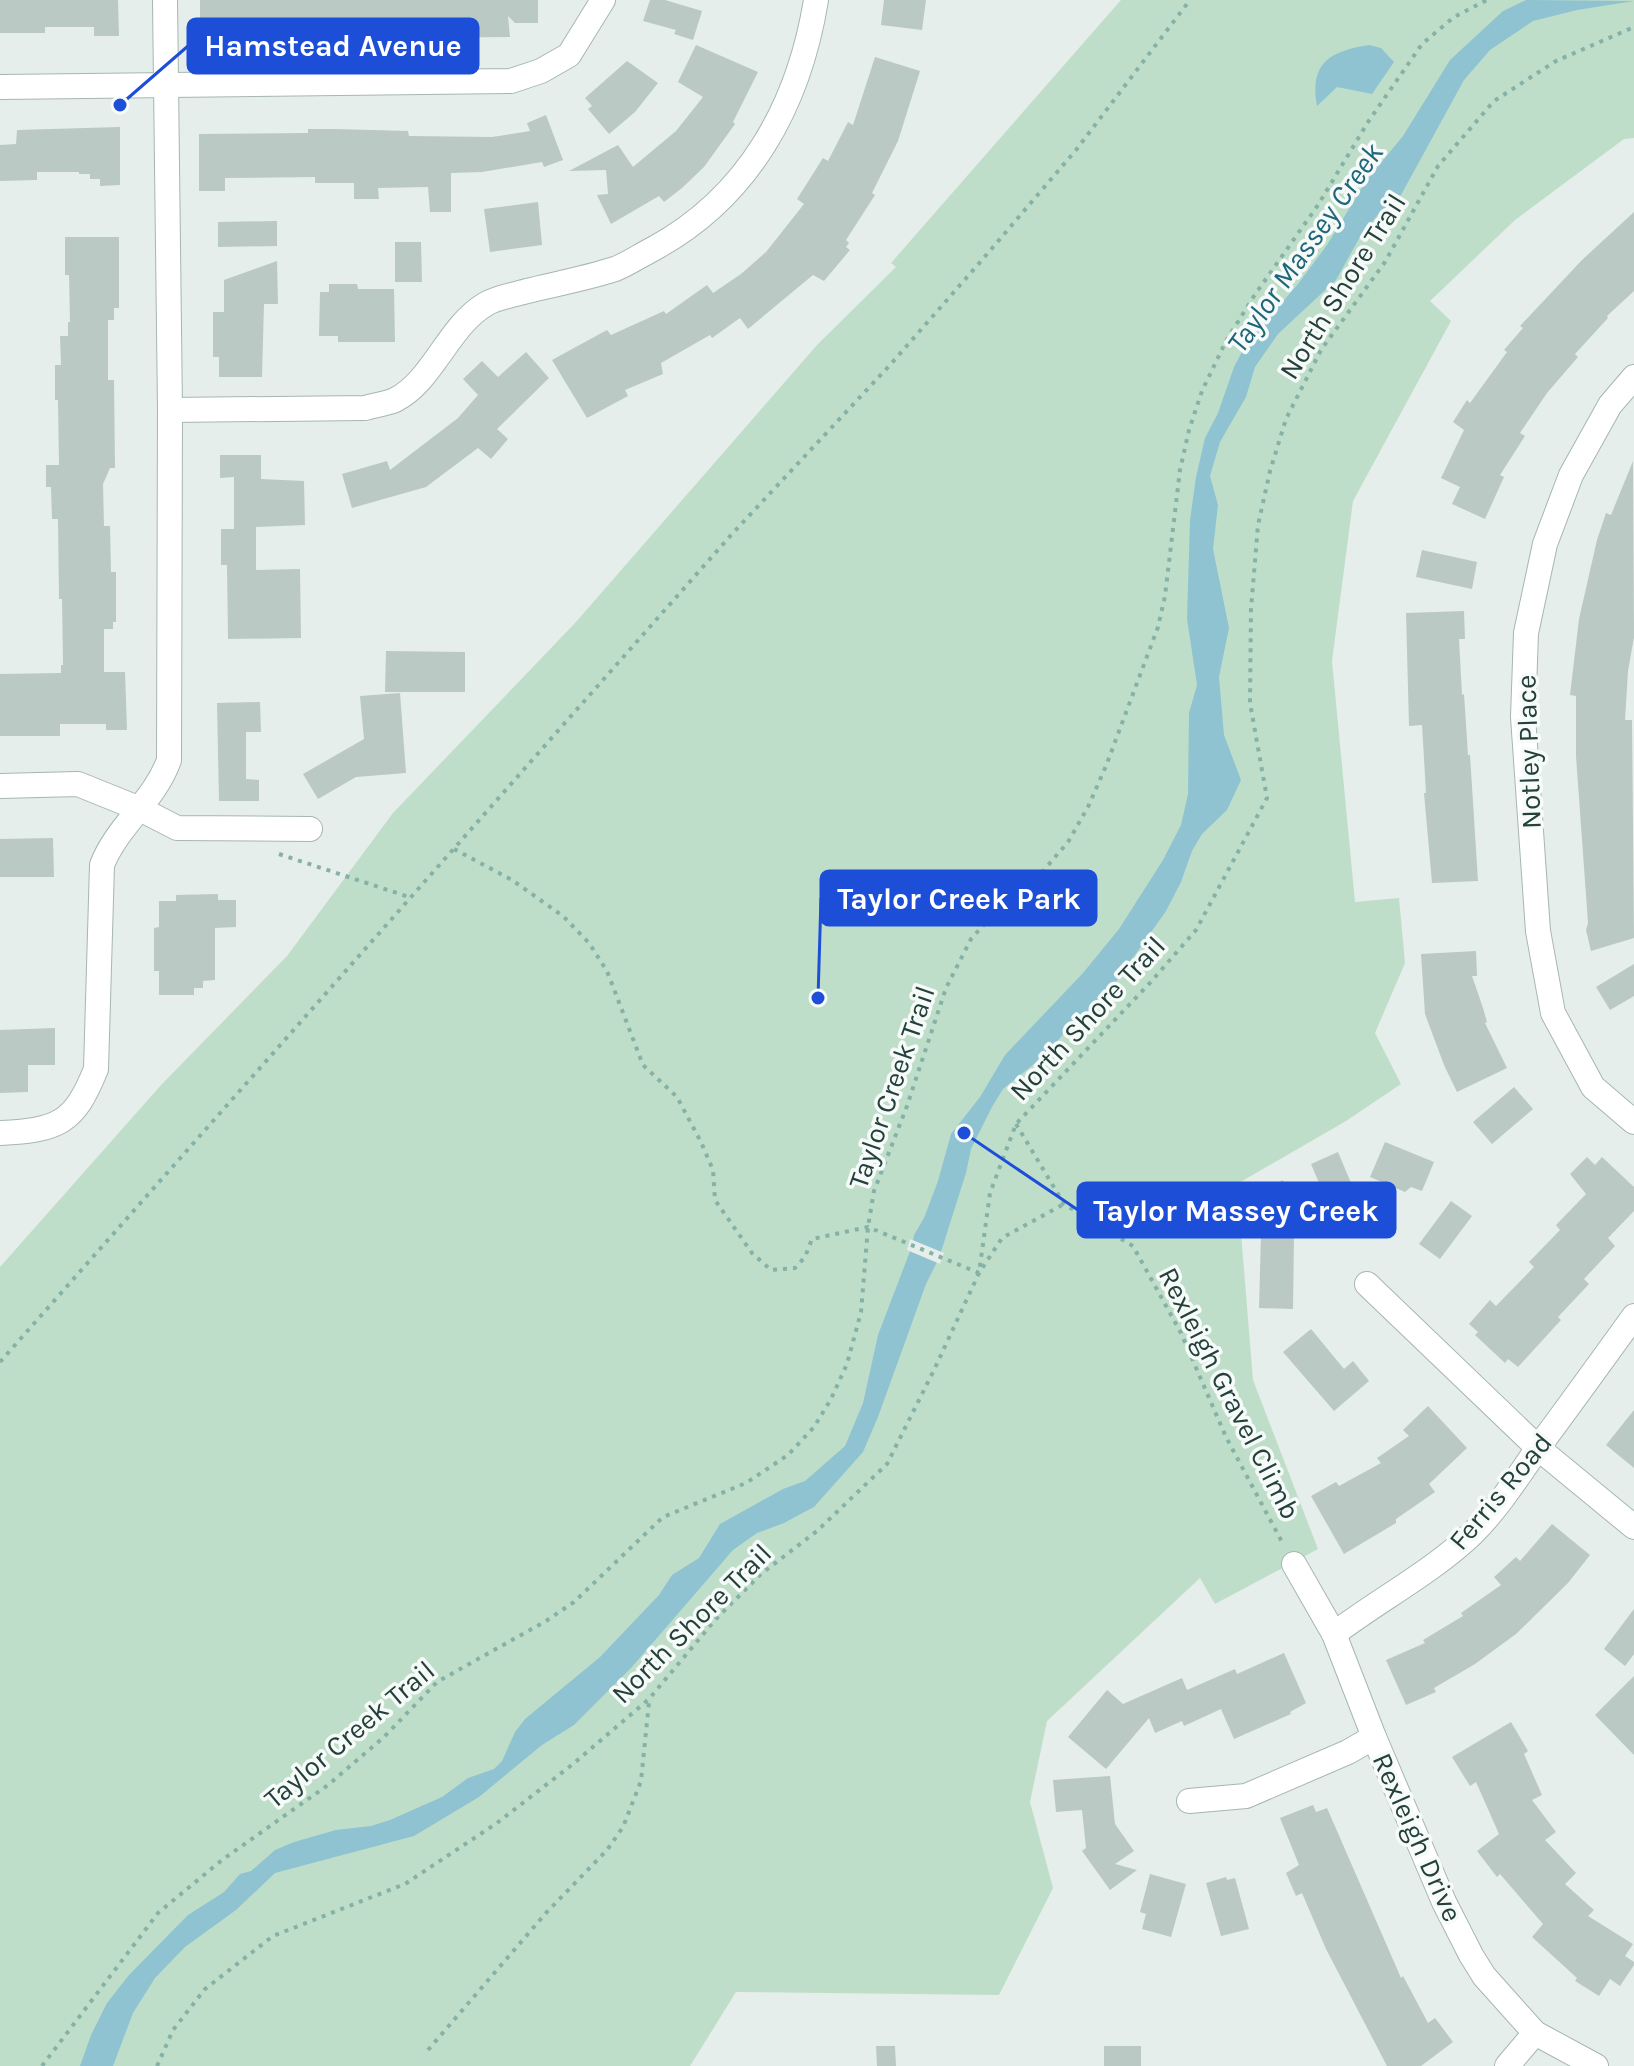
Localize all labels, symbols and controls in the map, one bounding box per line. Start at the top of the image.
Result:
callout: Hamstead Avenue [188,19,478,73]
text: Hamstead Avenue [204,28,462,64]
water label: Taylor Massey Creek [1219,135,1391,360]
street label: North Shore Trail [1272,187,1413,385]
street label: Notley Place [1509,674,1548,830]
callout: Taylor Creek Park [821,871,1096,925]
text: Taylor Creek Park [837,881,1081,917]
street label: North Shore Trail [1003,929,1172,1107]
street label: Taylor Creek Trail [841,982,942,1193]
callout: Taylor Massey Creek [1078,1183,1395,1237]
text: Taylor Massey Creek [1093,1193,1379,1229]
street label: Rexleigh Gravel Climb [1152,1262,1307,1525]
street label: Ferris Road [1442,1426,1559,1557]
street label: North Shore Trail [605,1537,778,1710]
street label: Taylor Creek Trail [257,1654,441,1815]
street label: Rexleigh Drive [1366,1748,1469,1927]

